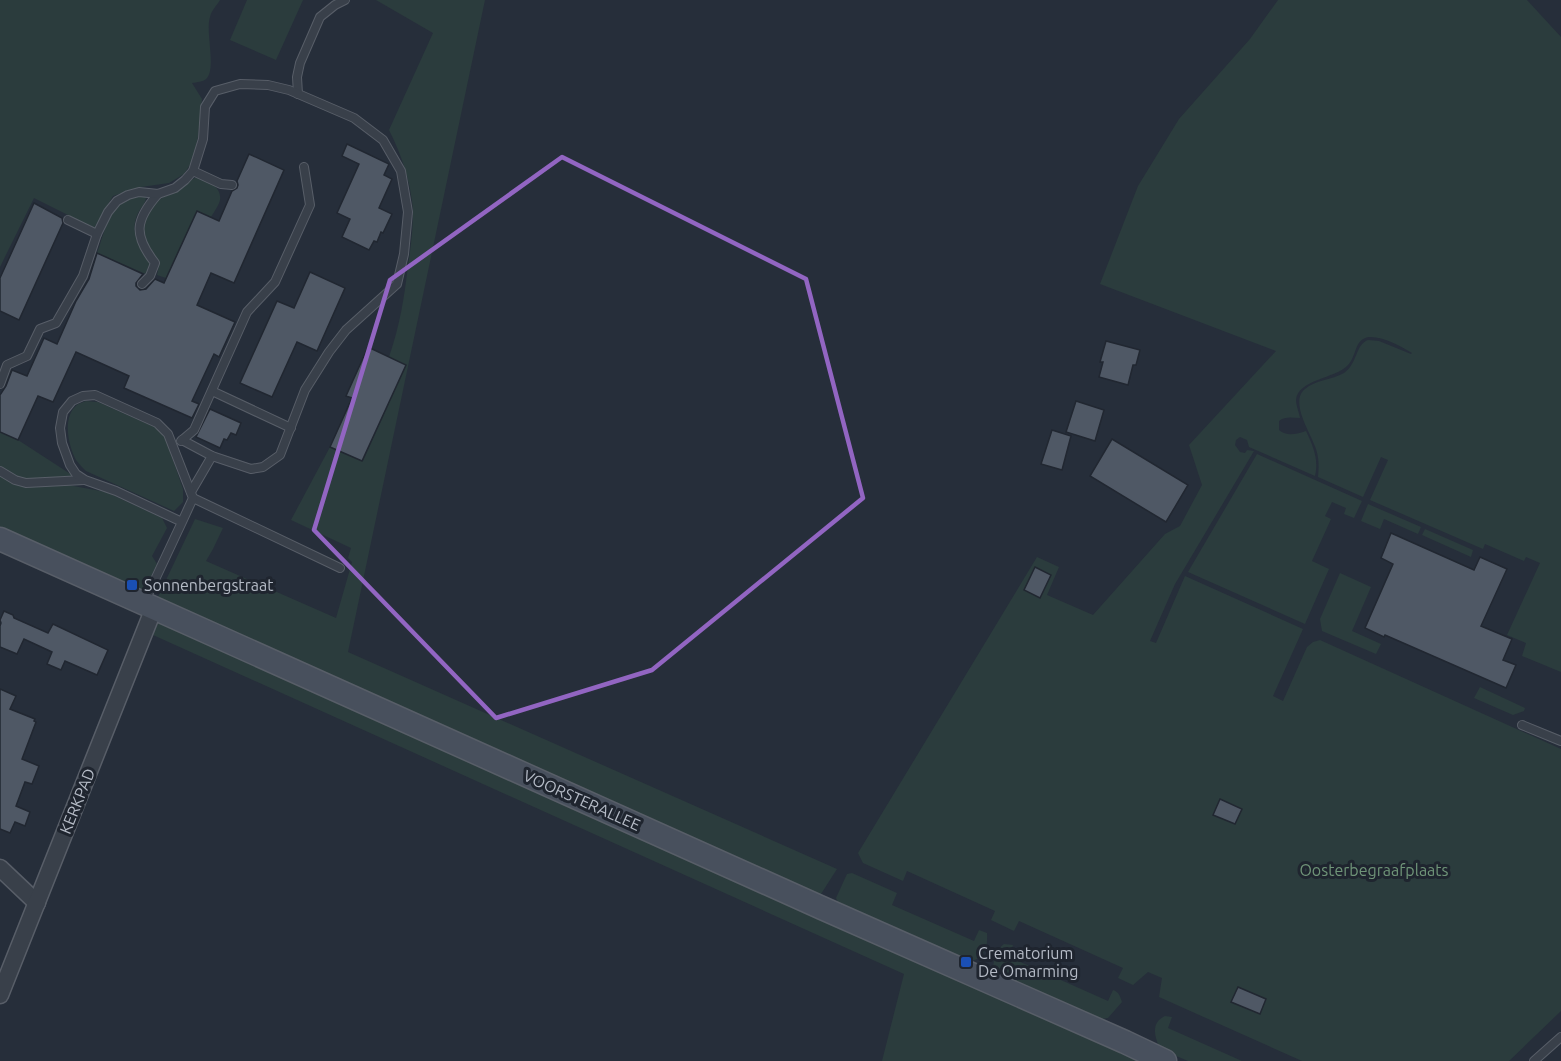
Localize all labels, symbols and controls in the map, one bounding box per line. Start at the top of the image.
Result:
place label: Sonnenbergstraat [144,576,274,594]
marker: Sonnenbergstraat [125,578,139,592]
street label: KERKPAD [56,766,98,836]
street label: VOORSTERALLEE [521,766,643,834]
park label: Oosterbegraafplaats [1299,861,1449,879]
place label: Crematorium De Omarming [978,944,1078,980]
marker: Crematorium De Omarming [959,955,973,969]

